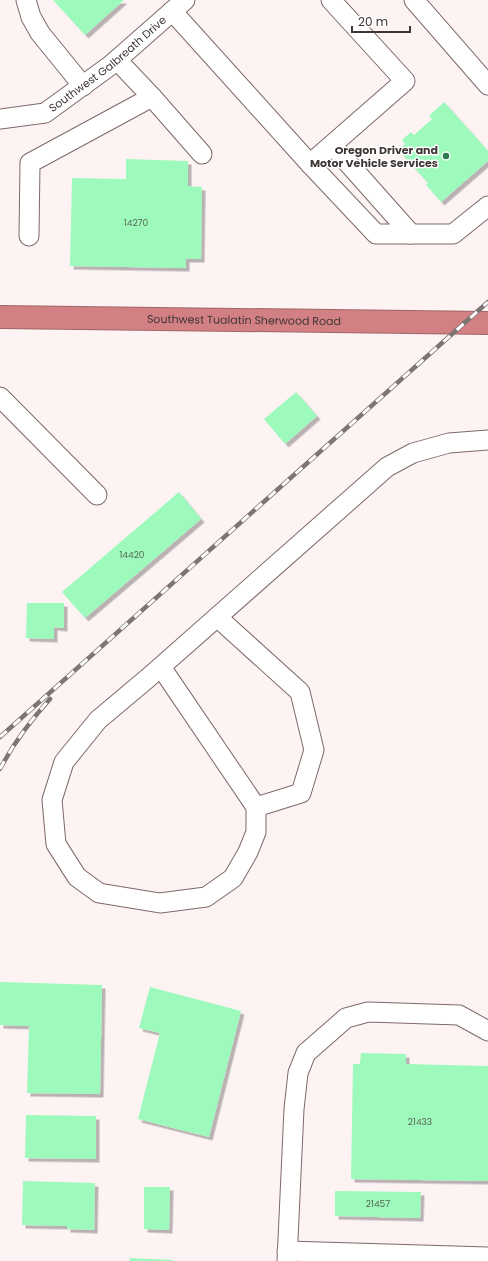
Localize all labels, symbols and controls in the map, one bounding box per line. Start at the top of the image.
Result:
scale bar [352,8,410,34]
street label: Southwest Galbreath Drive [46,12,170,116]
text: 20 m [358,13,388,30]
place label: Oregon Driver and Motor Vehicle Services [310,142,438,171]
marker: Oregon Driver and Motor Vehicle Services [441,151,451,161]
house number: 14270 [124,217,148,229]
street label: Southwest Tualatin Sherwood Road [147,311,341,329]
house number: 14420 [119,549,145,561]
house number: 21433 [408,1116,432,1128]
house number: 21457 [366,1198,390,1210]

